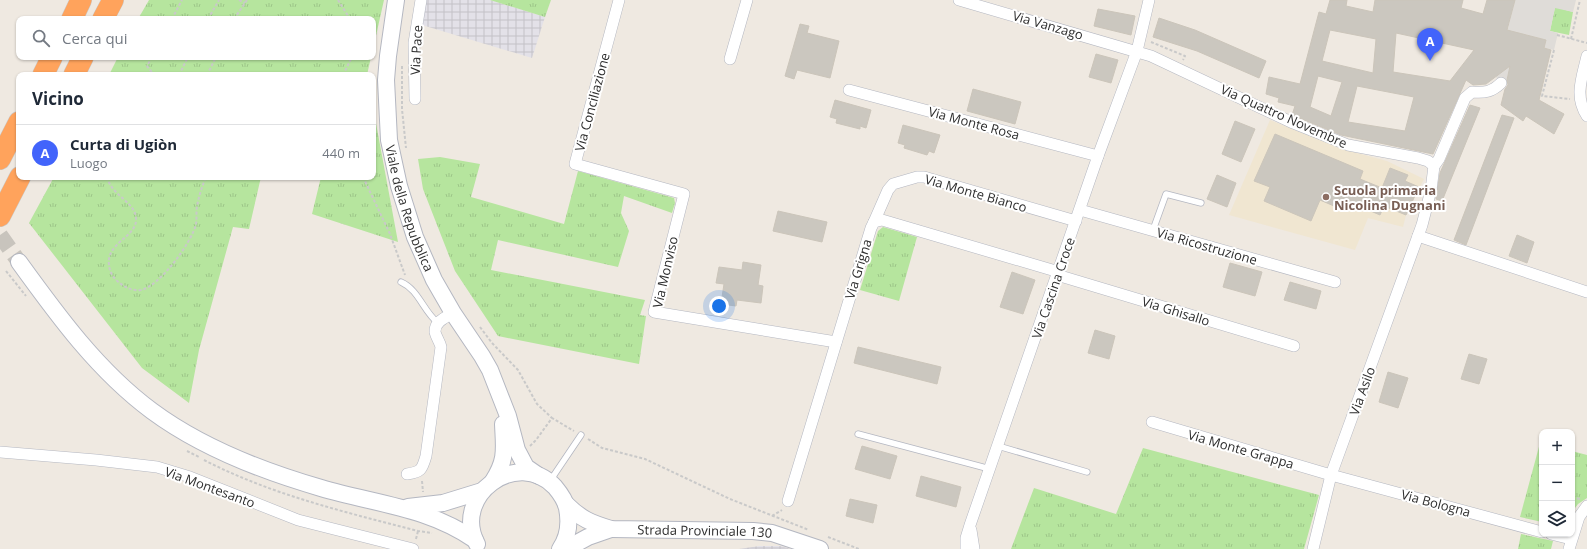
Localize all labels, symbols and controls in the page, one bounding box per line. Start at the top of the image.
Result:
street label: Via Vanzago [1011,6,1086,44]
search box [16,16,376,60]
street label: Via Pace [406,24,426,76]
icon: search [30,27,52,49]
text: Cerca qui [62,28,128,48]
pin: A [1417,28,1443,61]
street label: Via Conciliazione [570,51,614,153]
street label: Via Quattro Novembre [1218,80,1350,152]
text: Vicino [32,87,84,110]
street label: Via Monte Rosa [926,102,1022,144]
text: Curta di Ugiòn [70,134,177,154]
street label: Viale della Repubblica [381,143,438,274]
text: A [41,144,49,162]
text: 440 m [322,144,360,162]
text: Luogo [70,154,107,172]
street label: Via Monte Bianco [923,170,1029,216]
place label: Scuola primaria Nicolina Dugnani [1334,181,1445,214]
marker: Scuola primaria Nicolina Dugnani [1321,192,1331,202]
street label: Via Ricostruzione [1155,223,1259,269]
street label: Via Monviso [648,234,682,310]
street label: Via Cascina Croce [1027,235,1079,341]
street label: Via Grigna [840,237,876,301]
street label: Via Ghisallo [1140,292,1212,330]
your location [709,296,729,316]
street label: Via Asilo [1345,364,1379,418]
street label: Via Monte Grappa [1186,425,1296,473]
map controls [1539,429,1575,537]
button: + [1539,429,1575,465]
street label: Via Montesanto [162,462,258,512]
button: − [1539,465,1575,501]
street label: Via Bologna [1399,485,1473,521]
button: layers [1539,501,1575,537]
street label: Strada Provinciale 130 [637,520,773,542]

